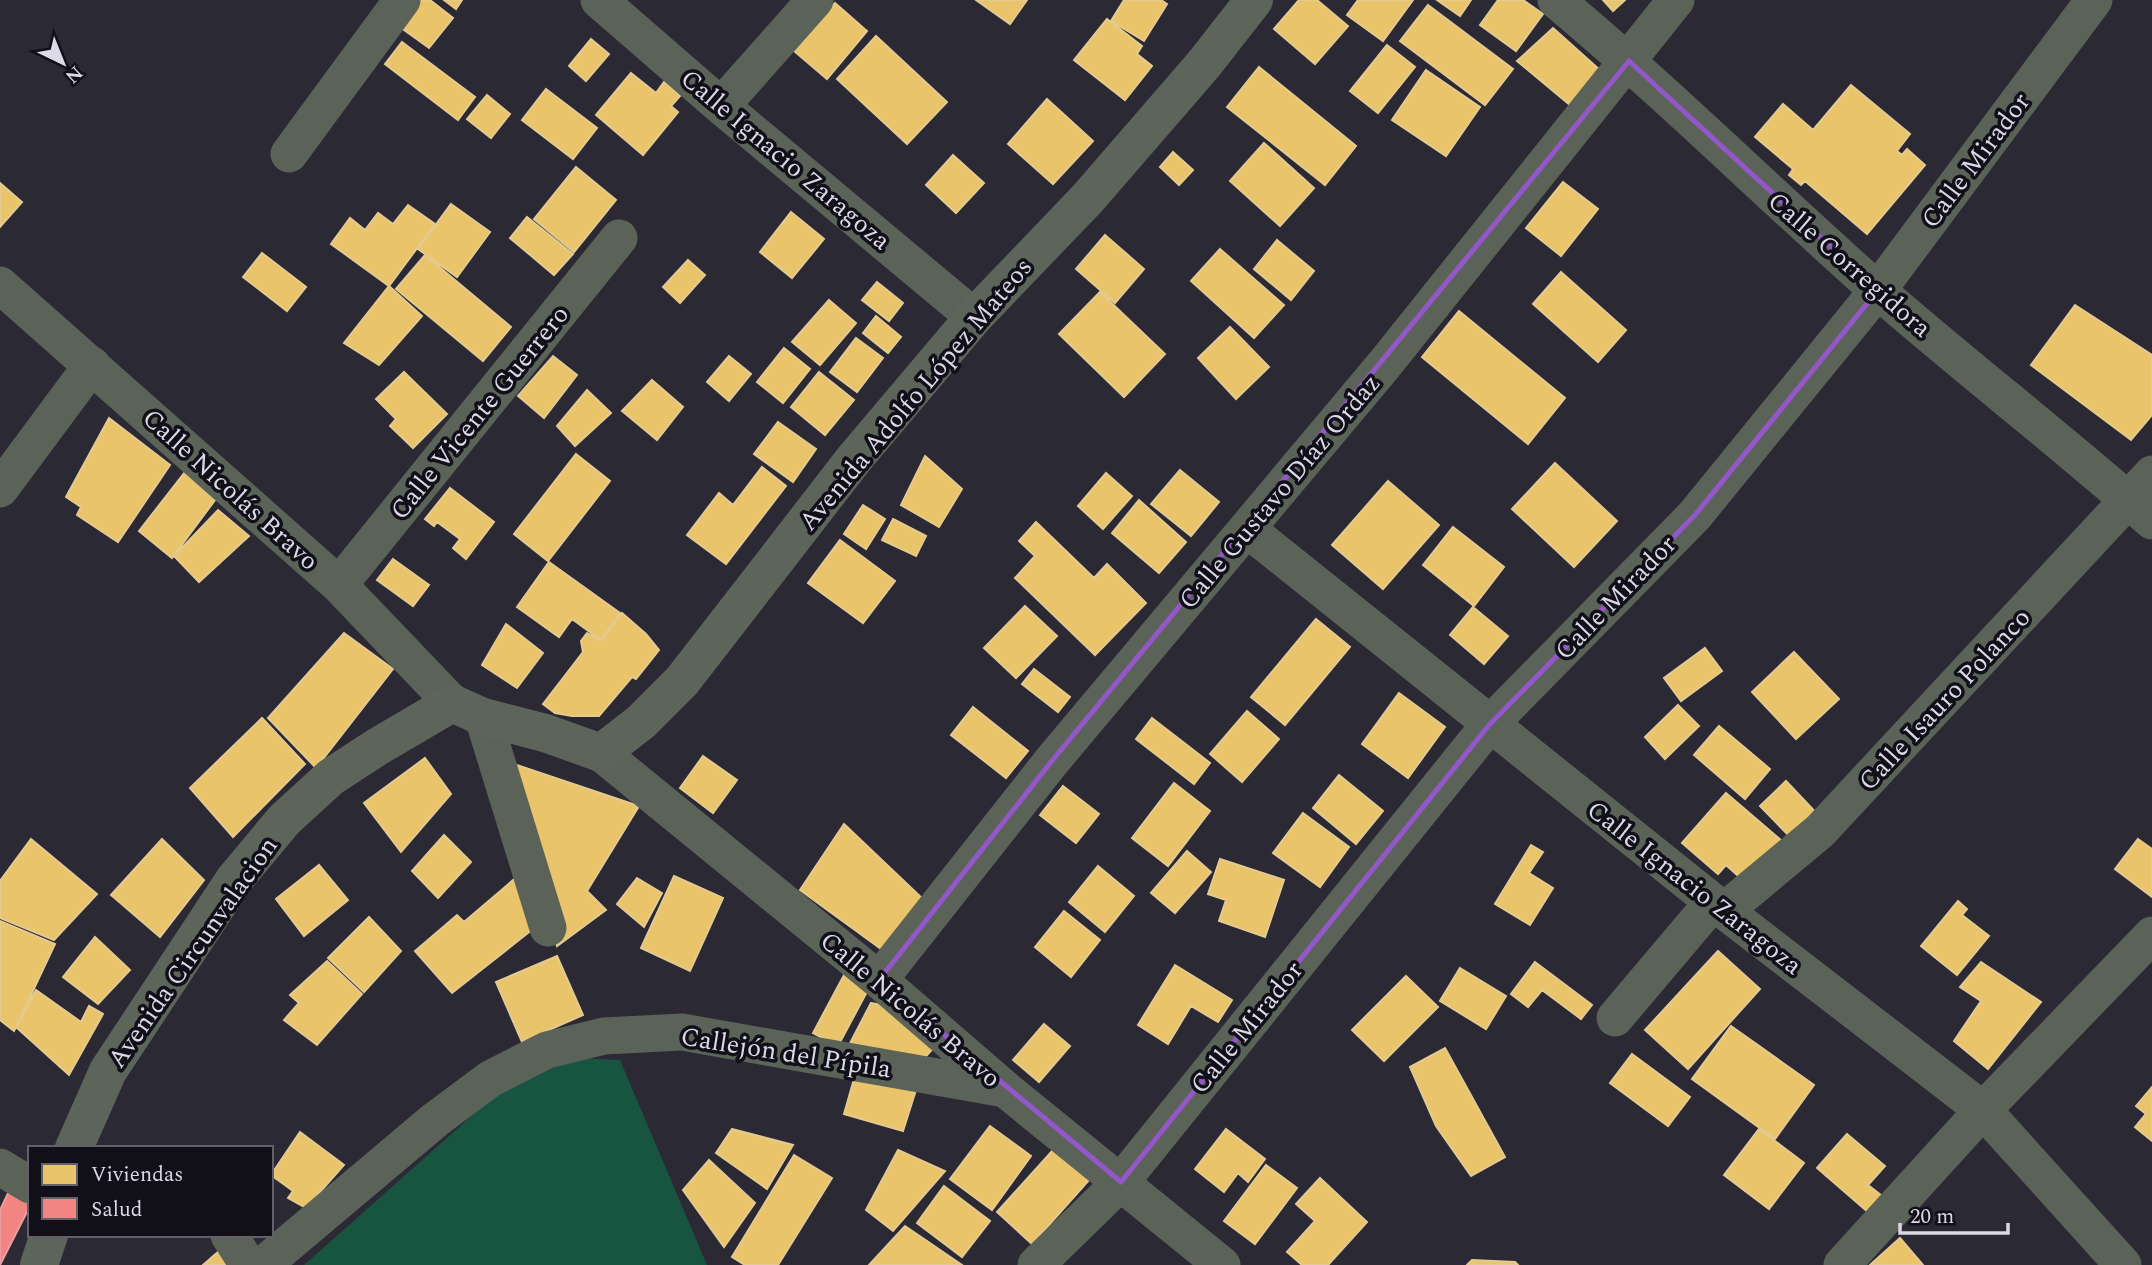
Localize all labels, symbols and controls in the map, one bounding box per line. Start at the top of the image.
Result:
north arrow [28,28,98,98]
text: N [58,58,89,90]
street label: Calle Ignacio Zaragoza [671,59,900,260]
street label: Calle Mirador [1911,84,2040,237]
street label: Calle Corregidora [1758,182,1940,348]
street label: Avenida Adolfo López Mateos [789,249,1043,540]
street label: Calle Vicente Guerrero [380,297,579,529]
street label: Calle Gustavo Díaz Ordaz [1169,365,1391,618]
street label: Calle Nicolás Bravo [133,399,328,580]
street label: Calle Mirador [1545,526,1686,670]
street label: Calle Isauro Polanco [1849,599,2040,800]
street label: Calle Ignacio Zaragoza [1578,791,1811,985]
street label: Avenida Circunvalacion [98,829,288,1077]
street label: Calle Nicolás Bravo [811,922,1010,1098]
street label: Calle Mirador [1181,952,1313,1103]
street label: Callejón del Pípila [678,1017,894,1089]
legend [28,1146,273,1237]
text: Viviendas [91,1159,183,1191]
scale bar [1900,1192,2008,1236]
text: Salud [91,1194,142,1226]
text: 20 m [1910,1201,1954,1233]

